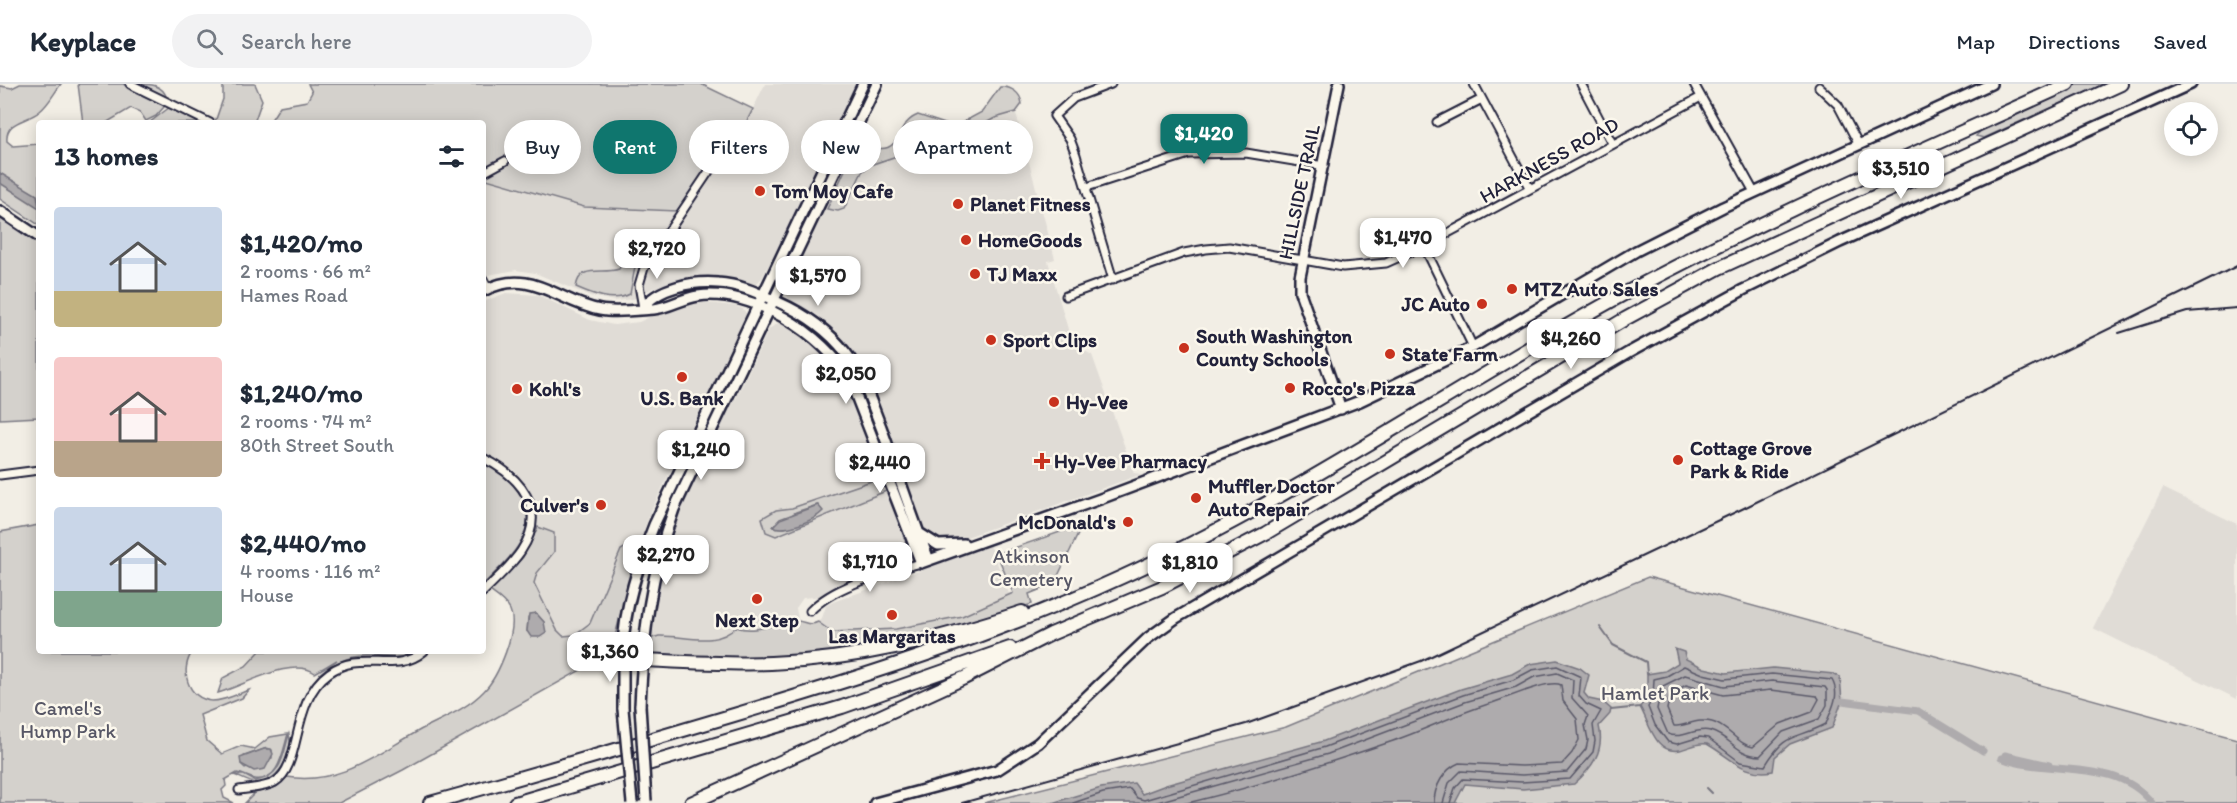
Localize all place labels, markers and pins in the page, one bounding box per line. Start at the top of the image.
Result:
pin: $1,420 [1155,114,1253,165]
pin: $3,510 [1852,149,1950,200]
place label: Tom Moy Cafe [771,179,894,204]
marker: Tom Moy Cafe [753,184,767,198]
place label: Planet Fitness [970,192,1091,216]
marker: Planet Fitness [951,197,965,211]
pin: $1,470 [1354,218,1452,269]
place label: HomeGoods [978,228,1082,252]
pin: $2,720 [608,229,706,280]
marker: HomeGoods [959,233,973,247]
pin: $1,570 [769,256,867,307]
place label: TJ Maxx [986,262,1058,286]
marker: TJ Maxx [968,267,982,281]
place label: MTZ Auto Sales [1524,277,1659,301]
marker: MTZ Auto Sales [1505,282,1519,296]
place label: JC Auto [1400,292,1470,316]
marker: JC Auto [1475,297,1489,311]
pin: $4,260 [1522,319,1620,370]
place label: South Washington County Schools [1196,324,1353,372]
place label: Sport Clips [1003,328,1097,353]
marker: Sport Clips [984,333,998,347]
marker: South Washington County Schools [1177,341,1191,355]
place label: State Farm [1402,342,1498,366]
marker: State Farm [1383,347,1397,361]
pin: $2,050 [797,354,895,405]
marker: U.S. Bank [675,370,689,384]
place label: Rocco's Pizza [1302,376,1416,400]
place label: Kohl's [529,377,581,401]
marker: Rocco's Pizza [1283,381,1297,395]
marker: Kohl's [510,382,524,396]
place label: U.S. Bank [640,386,724,410]
place label: Hy-Vee [1066,390,1129,415]
marker: Hy-Vee [1047,395,1061,409]
pin: $1,240 [652,430,750,481]
place label: Cottage Grove Park & Ride [1690,436,1812,483]
pin: $2,440 [831,443,929,494]
place label: Hy-Vee Pharmacy [1054,449,1208,474]
marker: Cottage Grove Park & Ride [1671,453,1685,467]
marker: Hy-Vee Pharmacy [1035,454,1049,468]
place label: Muffler Doctor Auto Repair [1207,474,1335,522]
marker: Muffler Doctor Auto Repair [1189,491,1203,505]
place label: Culver's [520,493,589,517]
marker: Culver's [594,498,608,512]
place label: McDonald's [1018,510,1116,534]
marker: McDonald's [1121,515,1135,529]
pin: $2,270 [617,535,715,586]
pin: $1,710 [821,542,919,593]
pin: $1,810 [1141,543,1239,594]
marker: Next Step [750,592,764,606]
place label: Next Step [715,608,799,633]
marker: Las Margaritas [885,608,899,622]
place label: Las Margaritas [828,624,956,649]
pin: $1,360 [561,632,659,683]

